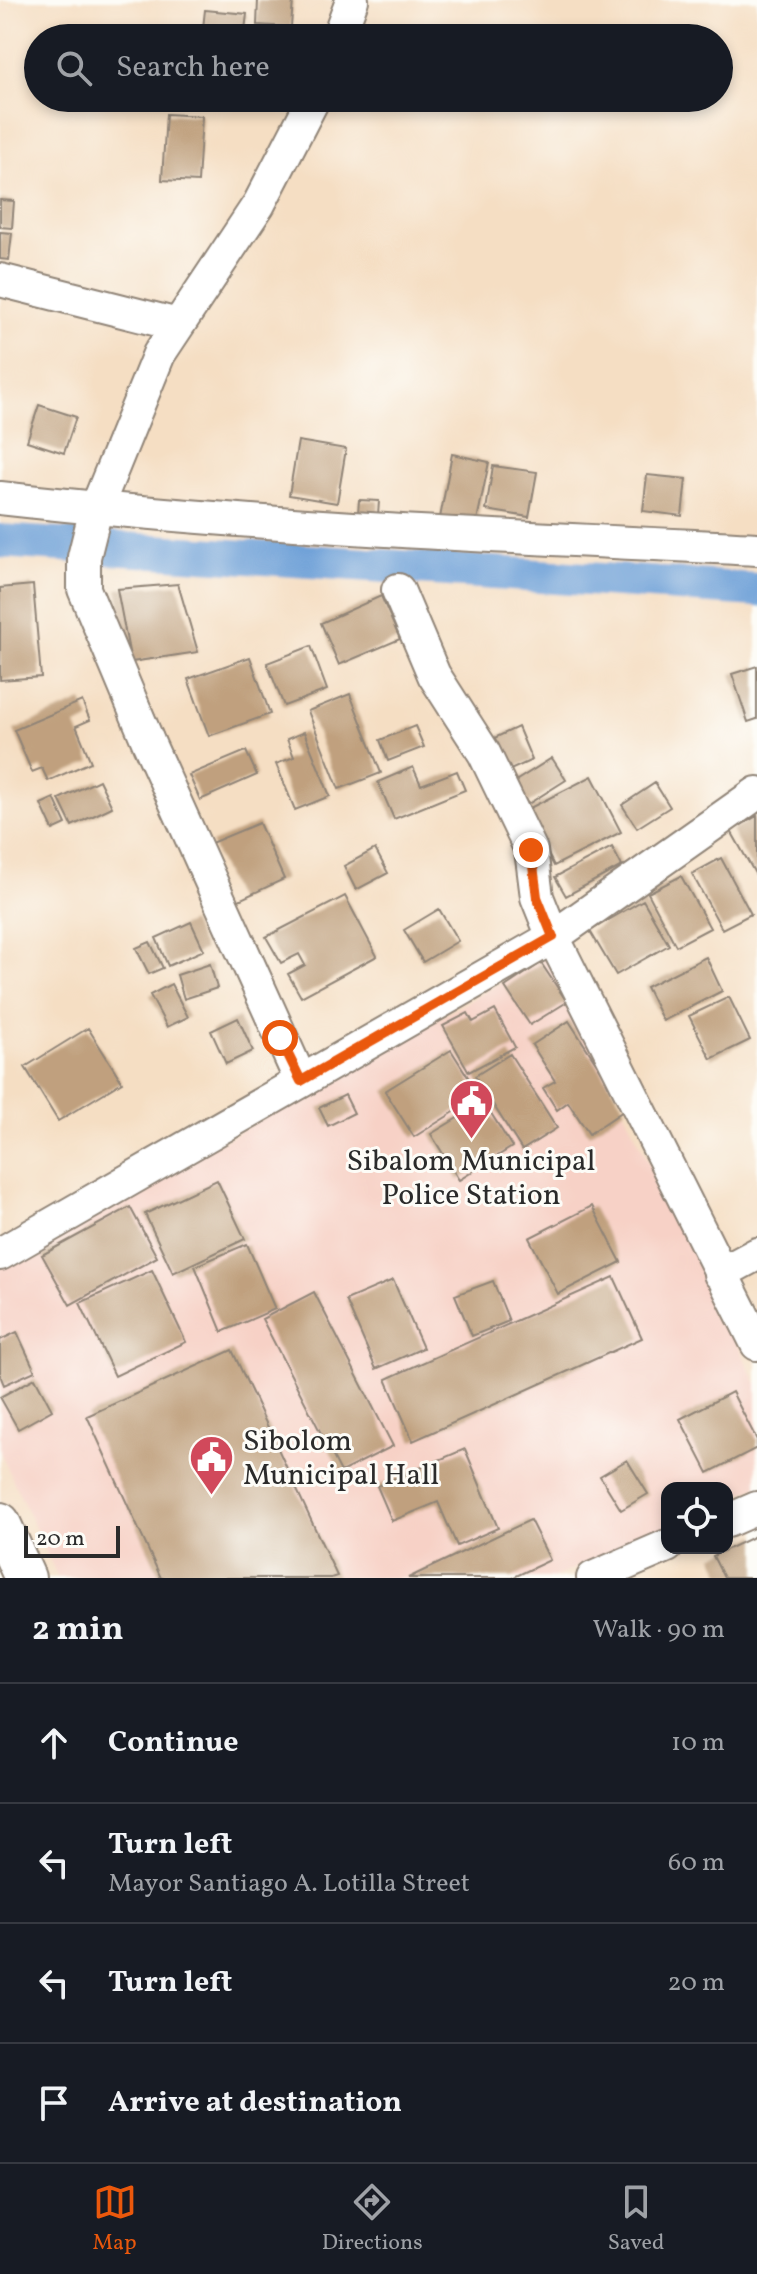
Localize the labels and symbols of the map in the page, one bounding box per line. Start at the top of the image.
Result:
route end [513,832,549,868]
route start [262,1020,298,1056]
public building icon: Sibalom Municipal Police Station [447,1078,495,1141]
place label: Sibalom Municipal Police Station [346,1141,596,1217]
place label: Sibolom Municipal Hall [243,1421,439,1497]
public building icon: Sibolom Municipal Hall [188,1433,236,1496]
scale bar [24,1522,120,1558]

